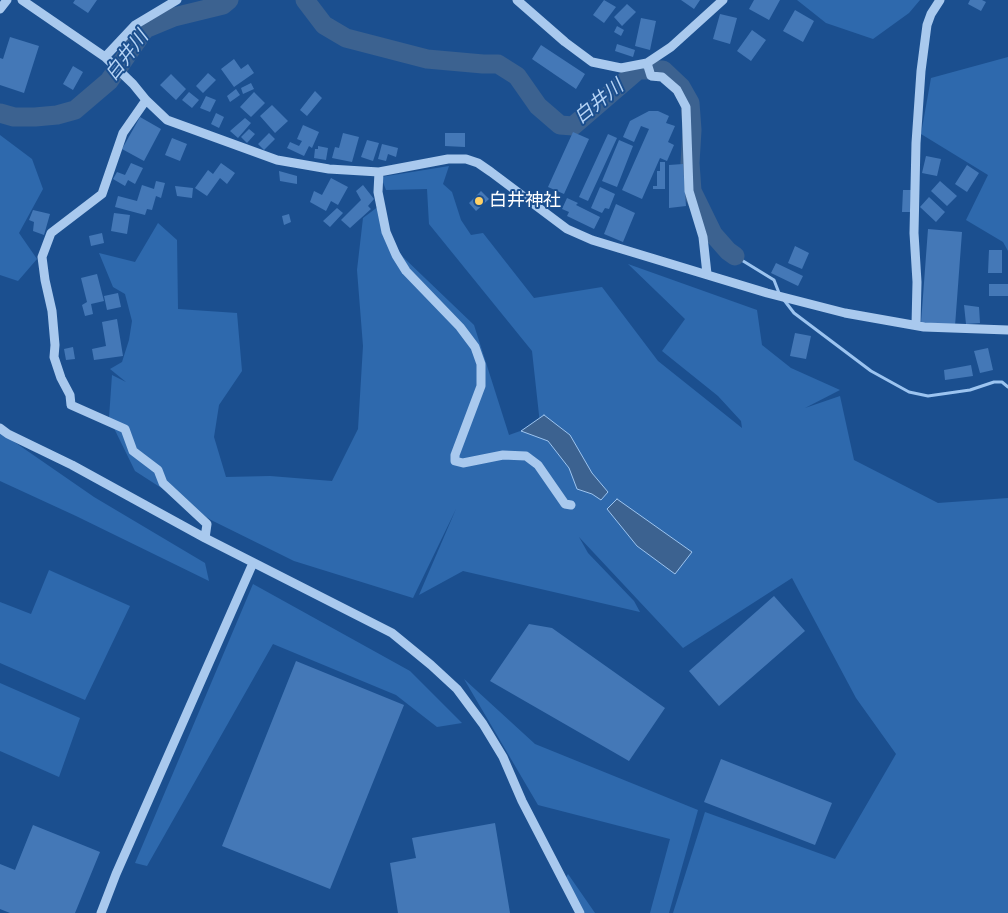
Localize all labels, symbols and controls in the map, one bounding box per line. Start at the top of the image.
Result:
water label: 白井川 [100,27,154,85]
water label: 白井川 [570,75,628,129]
place label: 白井神社 [489,190,561,212]
marker: 白井神社 [473,195,485,207]

